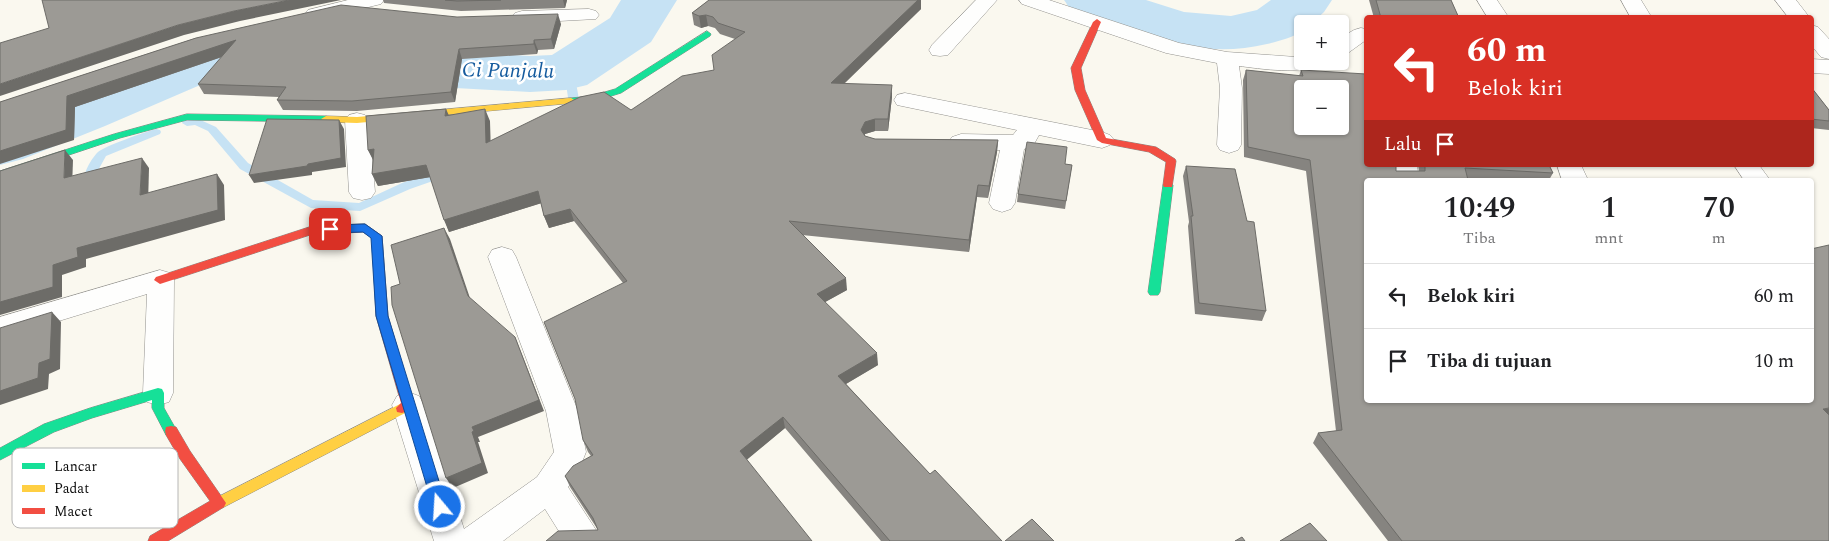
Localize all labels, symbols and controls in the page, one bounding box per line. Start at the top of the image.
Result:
map controls [1294,15,1349,135]
button: + [1294,15,1349,70]
text: 60 m [1467,24,1547,77]
icon: left [1384,35,1449,100]
water label: Ci Panjalu [462,54,554,88]
text: Belok kiri [1467,72,1563,105]
button: − [1294,80,1349,135]
text: Lalu [1384,130,1421,159]
icon: arrive [1431,130,1459,158]
text: 10:49 [1443,185,1515,231]
text: 1 [1601,185,1617,231]
text: 70 [1703,185,1735,231]
pin [309,208,351,250]
icon: arrive [316,215,344,243]
text: Tiba [1463,226,1496,250]
text: mnt [1595,226,1623,250]
text: m [1712,226,1726,250]
icon: left [1384,282,1412,310]
text: Belok kiri [1427,282,1515,311]
text: 60 m [1754,282,1794,311]
icon: arrive [1384,347,1412,375]
text: Tiba di tujuan [1427,347,1552,376]
text: 10 m [1754,347,1794,376]
legend [12,448,178,528]
text: Lancar [54,456,97,477]
text: Padat [54,478,89,499]
position arrow [413,480,465,532]
text: Macet [54,501,93,522]

